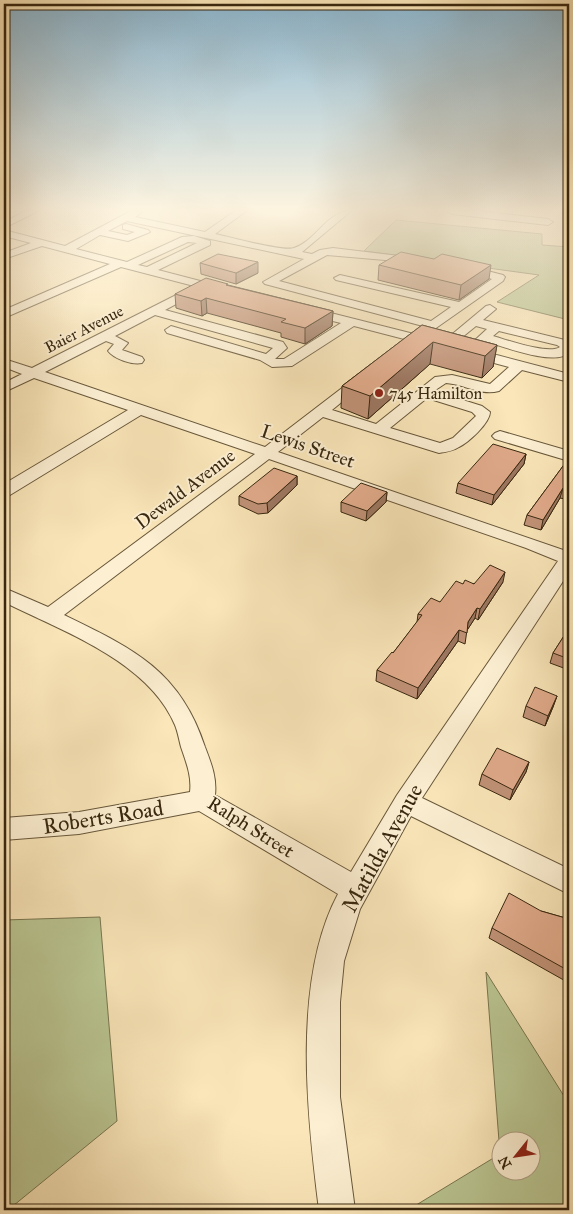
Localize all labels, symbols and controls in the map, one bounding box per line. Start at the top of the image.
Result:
street label: Baier Avenue [41,301,127,357]
place label: 745 Hamilton [389,384,483,403]
marker: 745 Hamilton [373,387,385,399]
street label: Lewis Street [258,419,358,473]
street label: Dewald Avenue [131,444,240,534]
street label: Matilda Avenue [336,779,428,917]
street label: Ralph Street [203,791,299,863]
street label: Roberts Road [41,794,165,840]
north arrow [490,1132,540,1182]
text: N [495,1153,516,1172]

